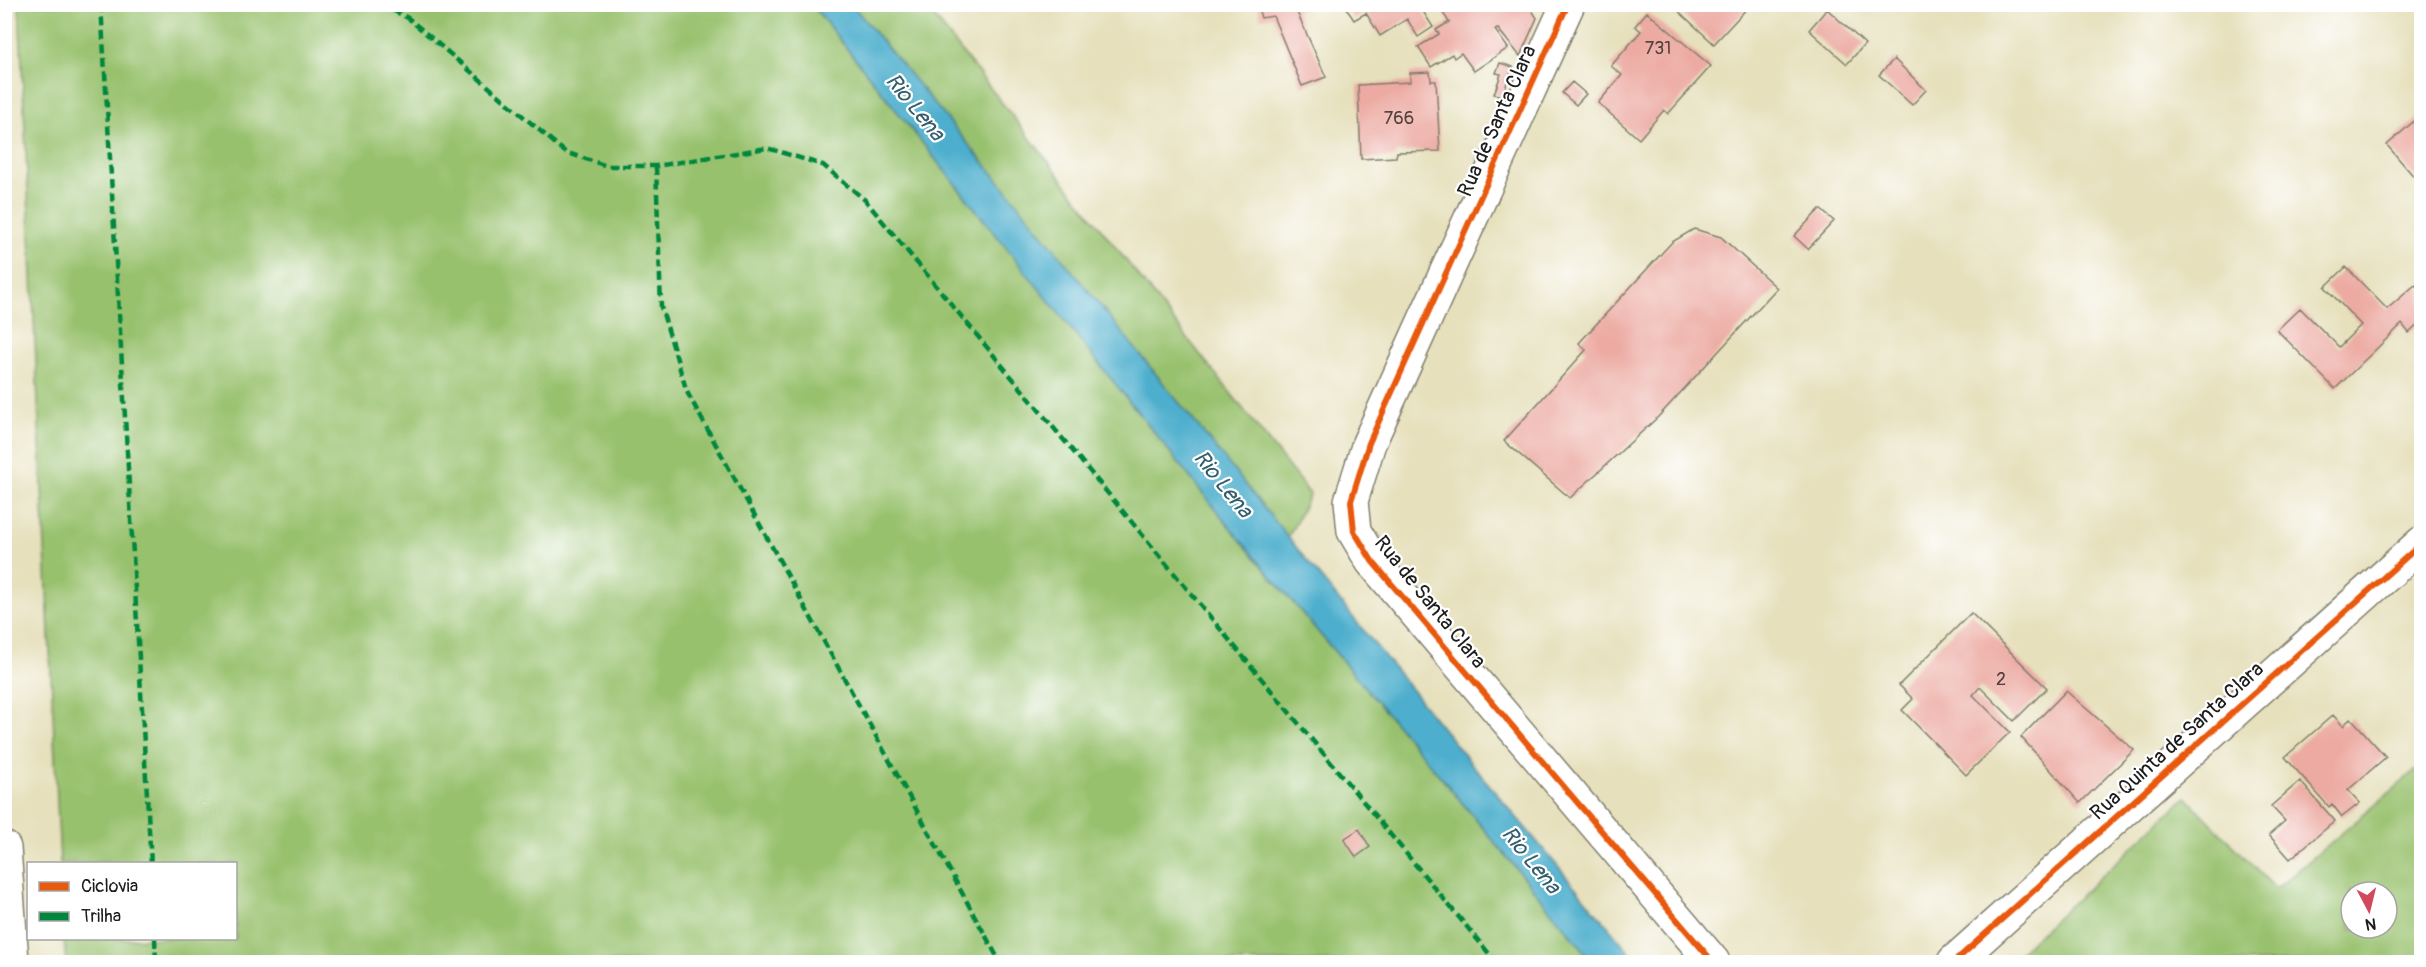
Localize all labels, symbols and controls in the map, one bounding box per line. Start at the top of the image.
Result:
house number: 731 [1645,37,1671,60]
street label: Rua de Santa Clara [1451,41,1543,201]
water label: Rio Lena [879,68,952,148]
house number: 766 [1384,107,1414,130]
water label: Rio Lena [1187,445,1260,525]
street label: Rua de Santa Clara [1368,530,1492,674]
street label: Rua Quinta de Santa Clara [2084,656,2270,826]
house number: 2 [1996,668,2006,691]
water label: Rio Lena [1495,821,1568,901]
legend [27,862,237,940]
text: Ciclovia [81,875,138,898]
north arrow [2339,880,2399,940]
text: Trilha [81,905,121,928]
text: N [2364,913,2377,935]

